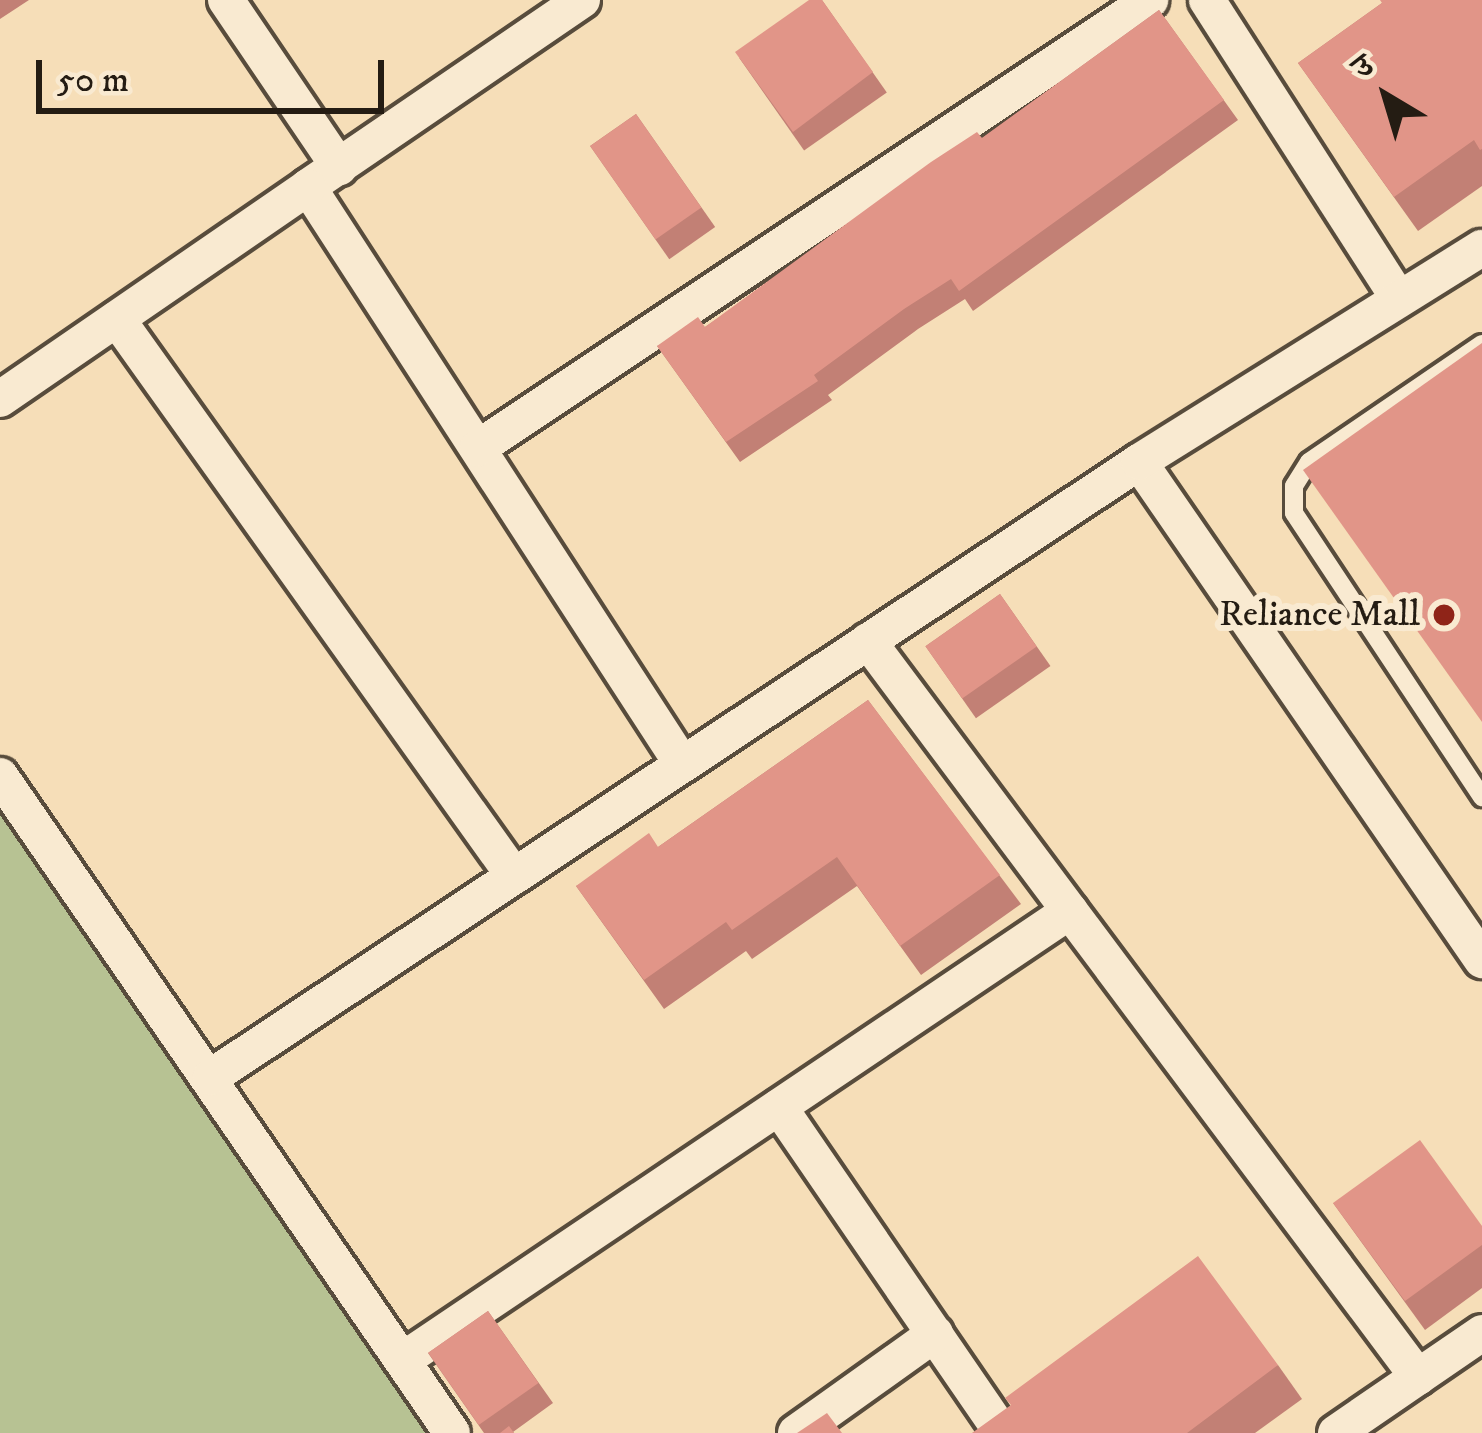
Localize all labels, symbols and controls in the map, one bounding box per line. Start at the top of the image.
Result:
scale bar [42,36,390,110]
north arrow [1326,36,1446,156]
text: उ [1344,46,1383,89]
text: 50 m [57,58,129,103]
place label: Reliance Mall [1219,593,1420,637]
marker: Reliance Mall [1431,602,1457,628]

